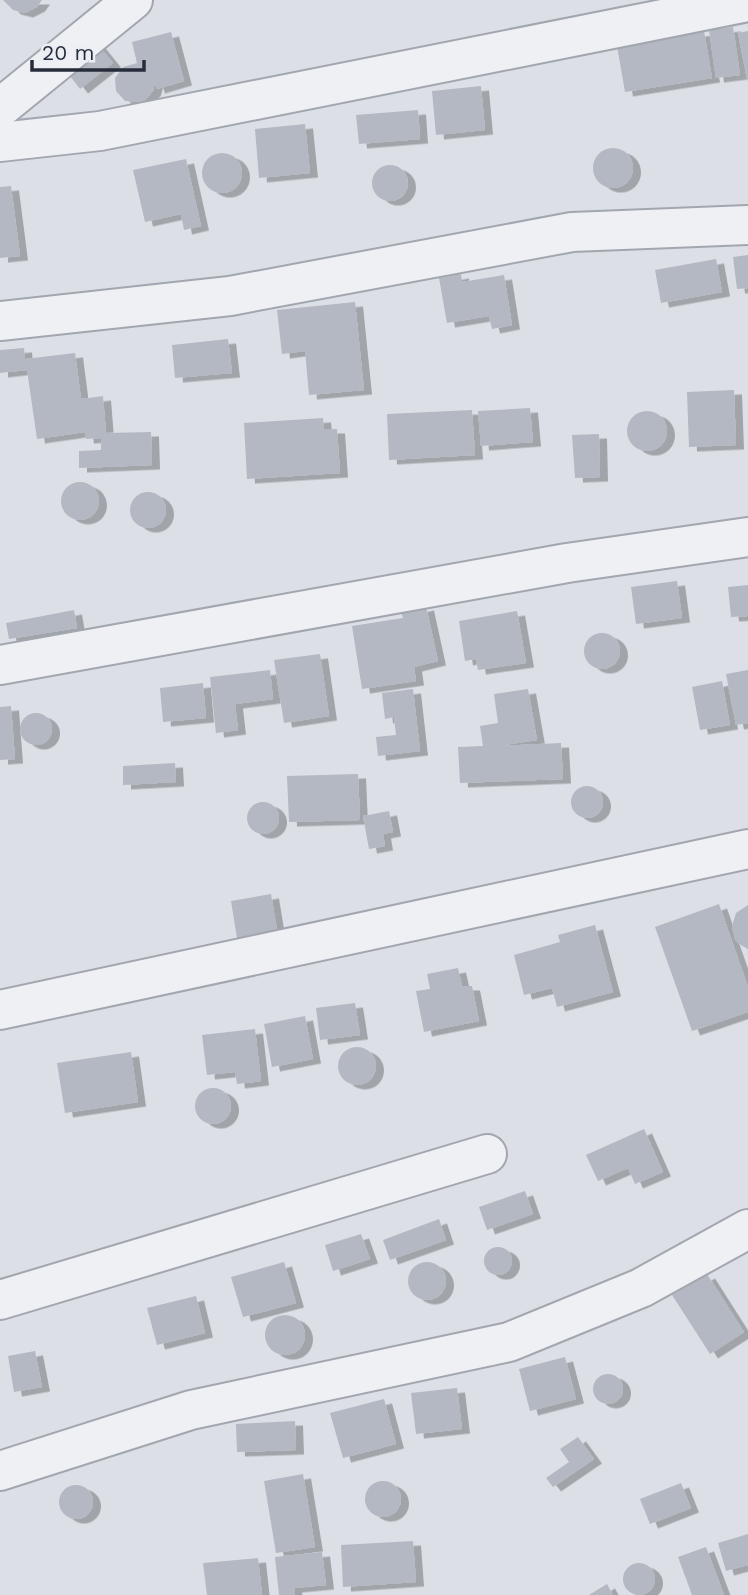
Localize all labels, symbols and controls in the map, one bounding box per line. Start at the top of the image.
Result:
scale bar [32,28,144,72]
text: 20 m [42,40,94,65]

